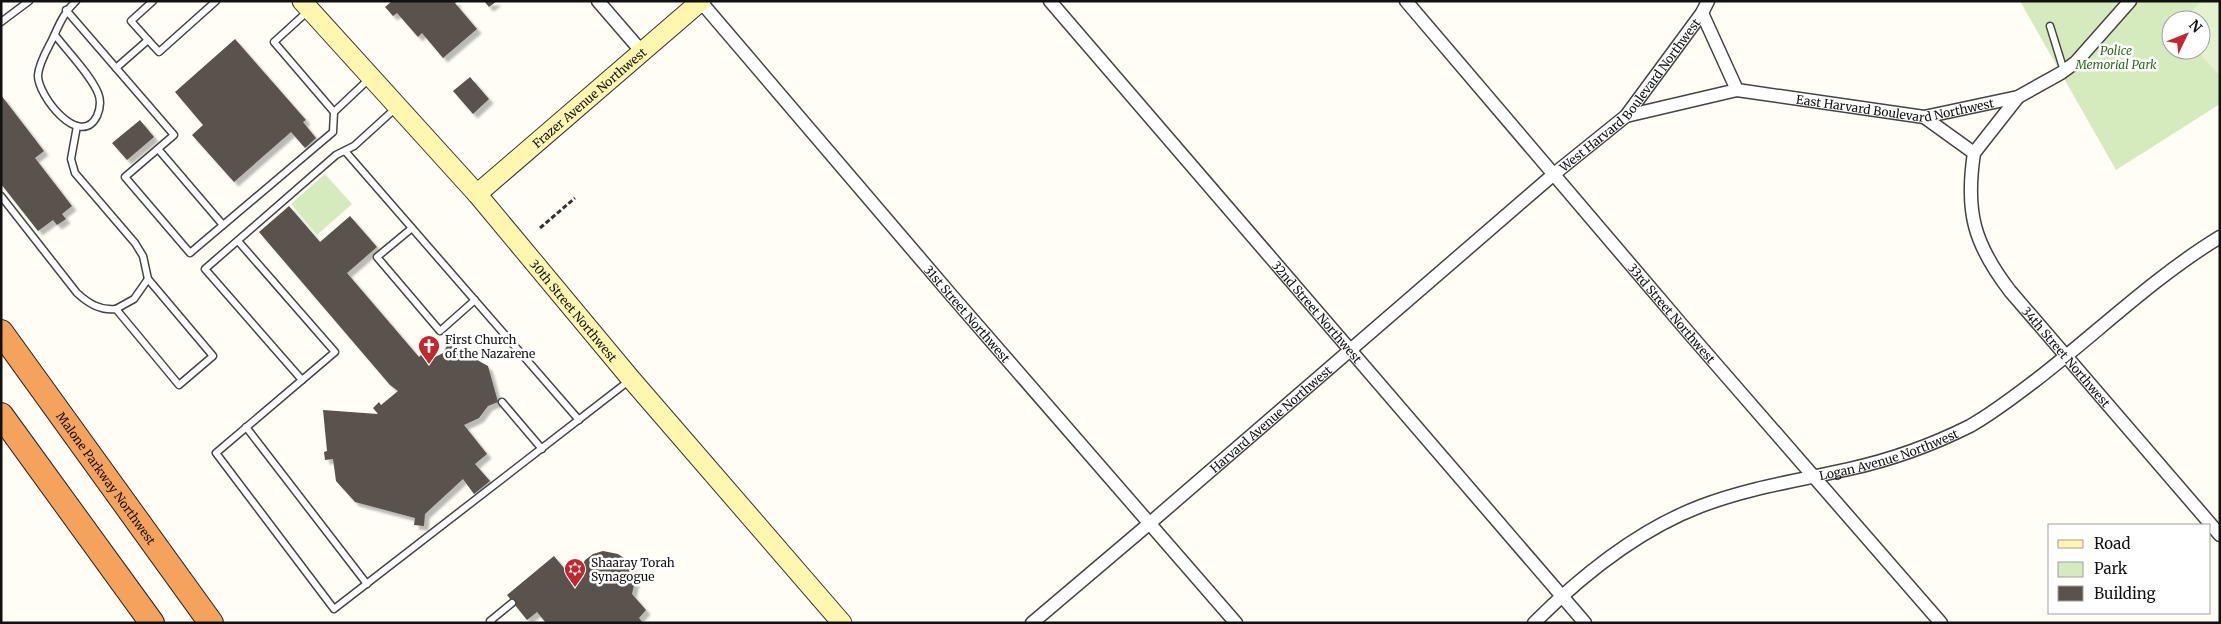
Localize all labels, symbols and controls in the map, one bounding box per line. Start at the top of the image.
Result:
north arrow [2161,10,2211,60]
street label: West Harvard Boulevard Northwest [1555,15,1703,175]
text: N [2185,16,2206,36]
park label: Police Memorial Park [2074,43,2157,72]
street label: Frazer Avenue Northwest [529,44,649,151]
street label: East Harvard Boulevard Northwest [1795,91,1995,125]
street label: 30th Street Northwest [527,256,621,365]
street label: 32nd Street Northwest [1269,258,1366,366]
street label: 33rd Street Northwest [1625,260,1719,366]
street label: 31st Street Northwest [921,262,1014,365]
street label: 34th Street Northwest [2019,303,2114,410]
place label: First Church of the Nazarene [445,332,535,361]
church icon: First Church of the Nazarene [417,334,441,365]
street label: Harvard Avenue Northwest [1207,362,1335,475]
street label: Malone Parkway Northwest [53,409,159,547]
street label: Logan Avenue Northwest [1818,425,1961,483]
legend [2048,524,2211,614]
text: Road [2094,534,2130,553]
place label: Shaaray Torah Synagogue [591,555,675,584]
synagogue icon: Shaaray Torah Synagogue [563,557,587,588]
text: Park [2094,559,2128,578]
text: Building [2094,584,2156,603]

